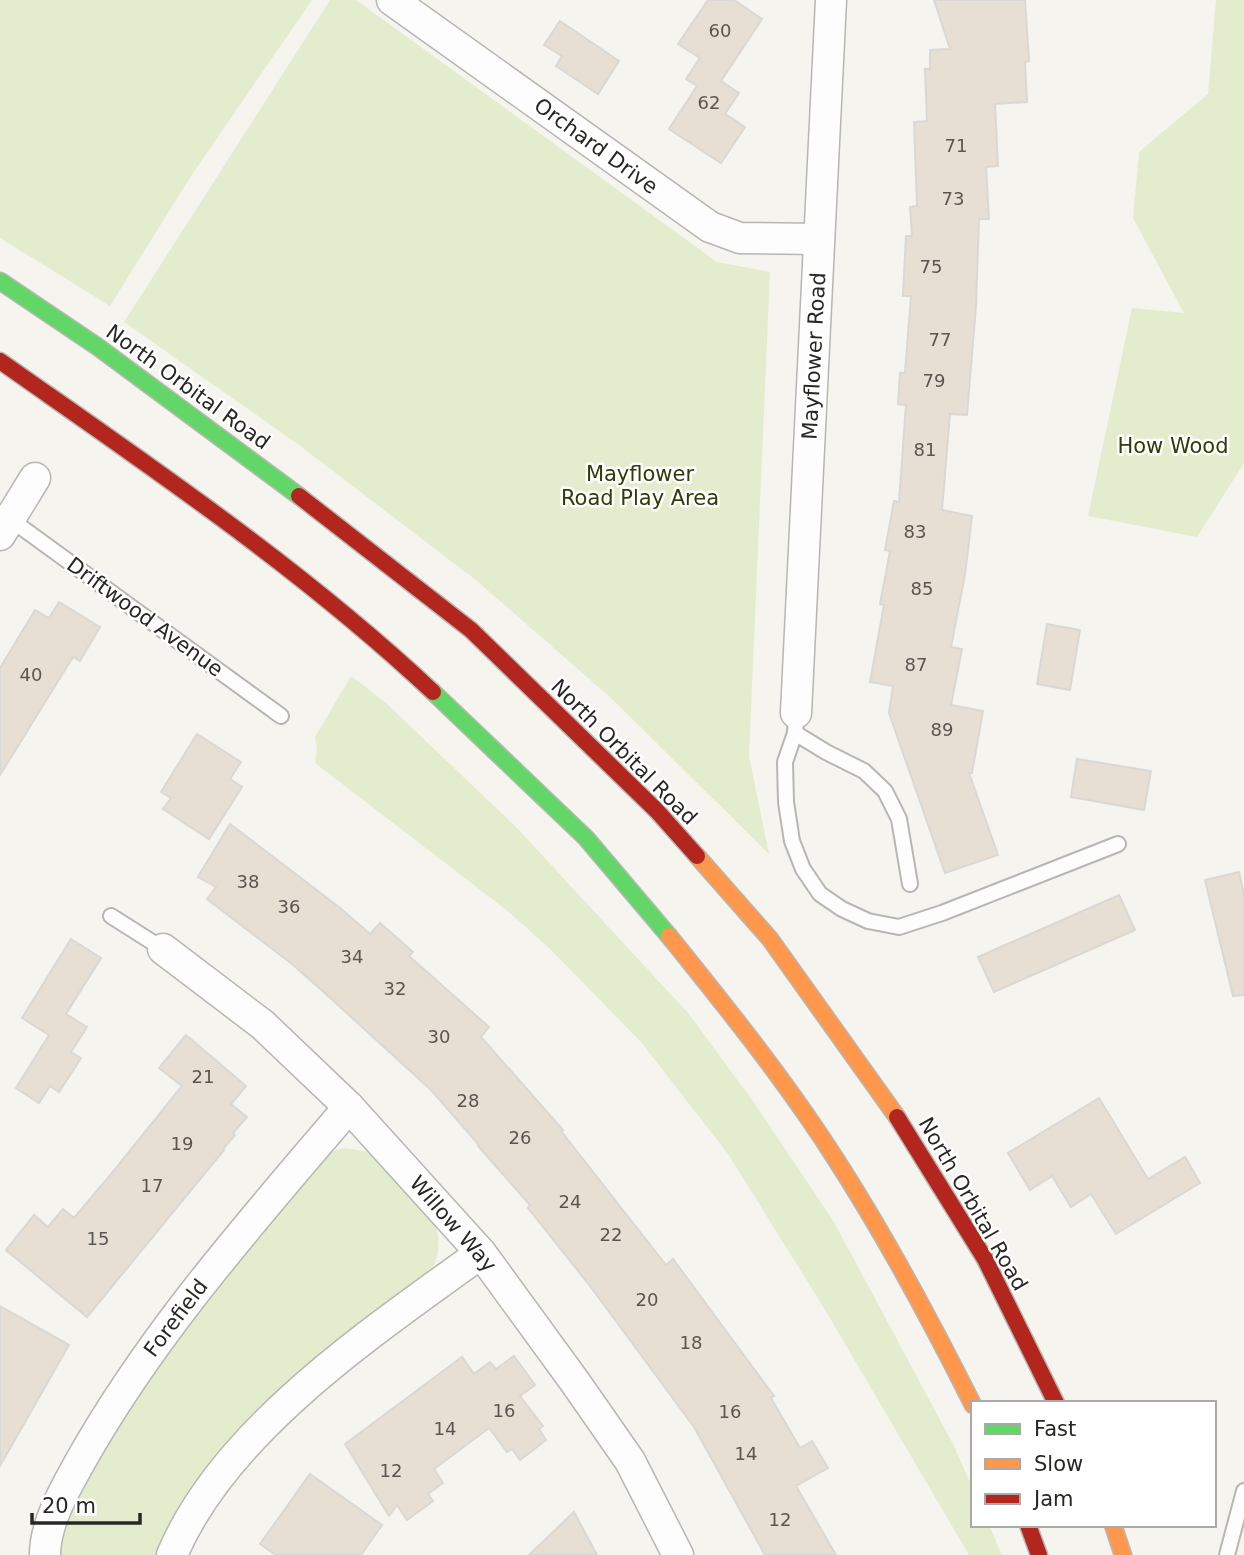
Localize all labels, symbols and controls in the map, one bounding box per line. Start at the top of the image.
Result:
house number: 60 [709,20,731,41]
house number: 62 [698,92,720,113]
street label: Orchard Drive [530,93,662,199]
house number: 71 [945,135,967,156]
house number: 73 [942,188,964,209]
house number: 75 [920,256,942,277]
street label: Mayflower Road [798,272,830,440]
street label: North Orbital Road [102,320,274,454]
house number: 77 [929,329,951,350]
house number: 79 [923,370,945,391]
park label: How Wood [1117,434,1229,458]
house number: 81 [914,439,936,460]
park label: Mayflower Road Play Area [561,462,719,510]
house number: 83 [904,521,926,542]
street label: Driftwood Avenue [62,552,228,682]
house number: 85 [911,578,933,599]
house number: 87 [905,654,927,675]
house number: 40 [20,664,42,685]
street label: North Orbital Road [546,674,702,830]
house number: 89 [931,719,953,740]
house number: 38 [237,871,259,892]
house number: 36 [278,896,300,917]
house number: 34 [341,946,363,967]
house number: 32 [384,978,406,999]
house number: 30 [428,1026,450,1047]
house number: 21 [192,1066,214,1087]
house number: 28 [457,1090,479,1111]
street label: North Orbital Road [914,1113,1032,1295]
house number: 26 [509,1127,531,1148]
house number: 19 [171,1133,193,1154]
street label: Willow Way [405,1171,501,1277]
house number: 17 [141,1175,163,1196]
house number: 24 [559,1191,581,1212]
house number: 22 [600,1224,622,1245]
house number: 15 [87,1228,109,1249]
street label: Forefield [139,1275,213,1361]
house number: 20 [636,1289,658,1310]
house number: 18 [680,1332,702,1353]
house number: 16 [493,1400,515,1421]
house number: 16 [719,1401,741,1422]
legend [971,1401,1216,1527]
text: Fast [1034,1417,1076,1441]
house number: 14 [434,1418,456,1439]
house number: 14 [735,1443,757,1464]
text: Slow [1034,1452,1083,1476]
house number: 12 [380,1460,402,1481]
scale bar [32,1482,140,1526]
text: Jam [1032,1487,1074,1511]
text: 20 m [42,1494,96,1518]
house number: 12 [769,1509,791,1530]

